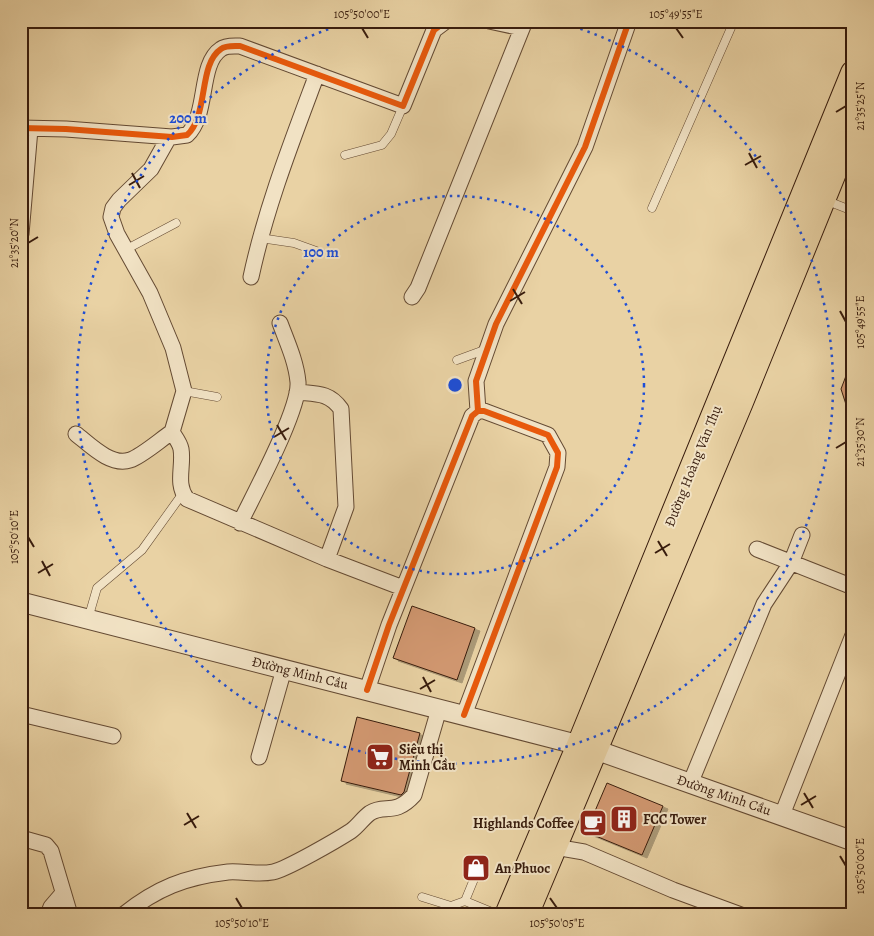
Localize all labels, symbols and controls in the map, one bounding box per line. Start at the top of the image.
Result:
text: 105°50'00"E [334,6,390,22]
text: 105°49'55"E [649,6,703,22]
text: 21°35'25"N [852,81,868,130]
text: 200 m [169,108,207,128]
text: 21°35'20"N [6,218,22,268]
text: 100 m [303,242,339,262]
text: 105°49'55"E [852,295,868,349]
centre of rings [446,376,464,394]
street label: Đường Hoàng Văn Thụ [660,402,726,530]
text: 21°35'30"N [852,417,868,467]
text: 105°50'10"E [6,510,22,564]
street label: Đường Minh Cầu [250,652,351,694]
place label: Siêu thị Minh Cầu [399,740,456,775]
supermarket icon: Siêu thị Minh Cầu [365,742,395,772]
street label: Đường Minh Cầu [674,770,774,820]
building icon: FCC Tower [609,804,639,834]
cafe icon: Highlands Coffee [578,808,608,838]
place label: FCC Tower [643,810,707,829]
place label: Highlands Coffee [473,814,575,833]
text: 105°50'00"E [852,838,868,894]
shop icon: An Phuoc [461,853,491,883]
place label: An Phuoc [494,859,550,878]
text: 105°50'10"E [215,915,269,931]
text: 105°50'05"E [529,915,585,931]

